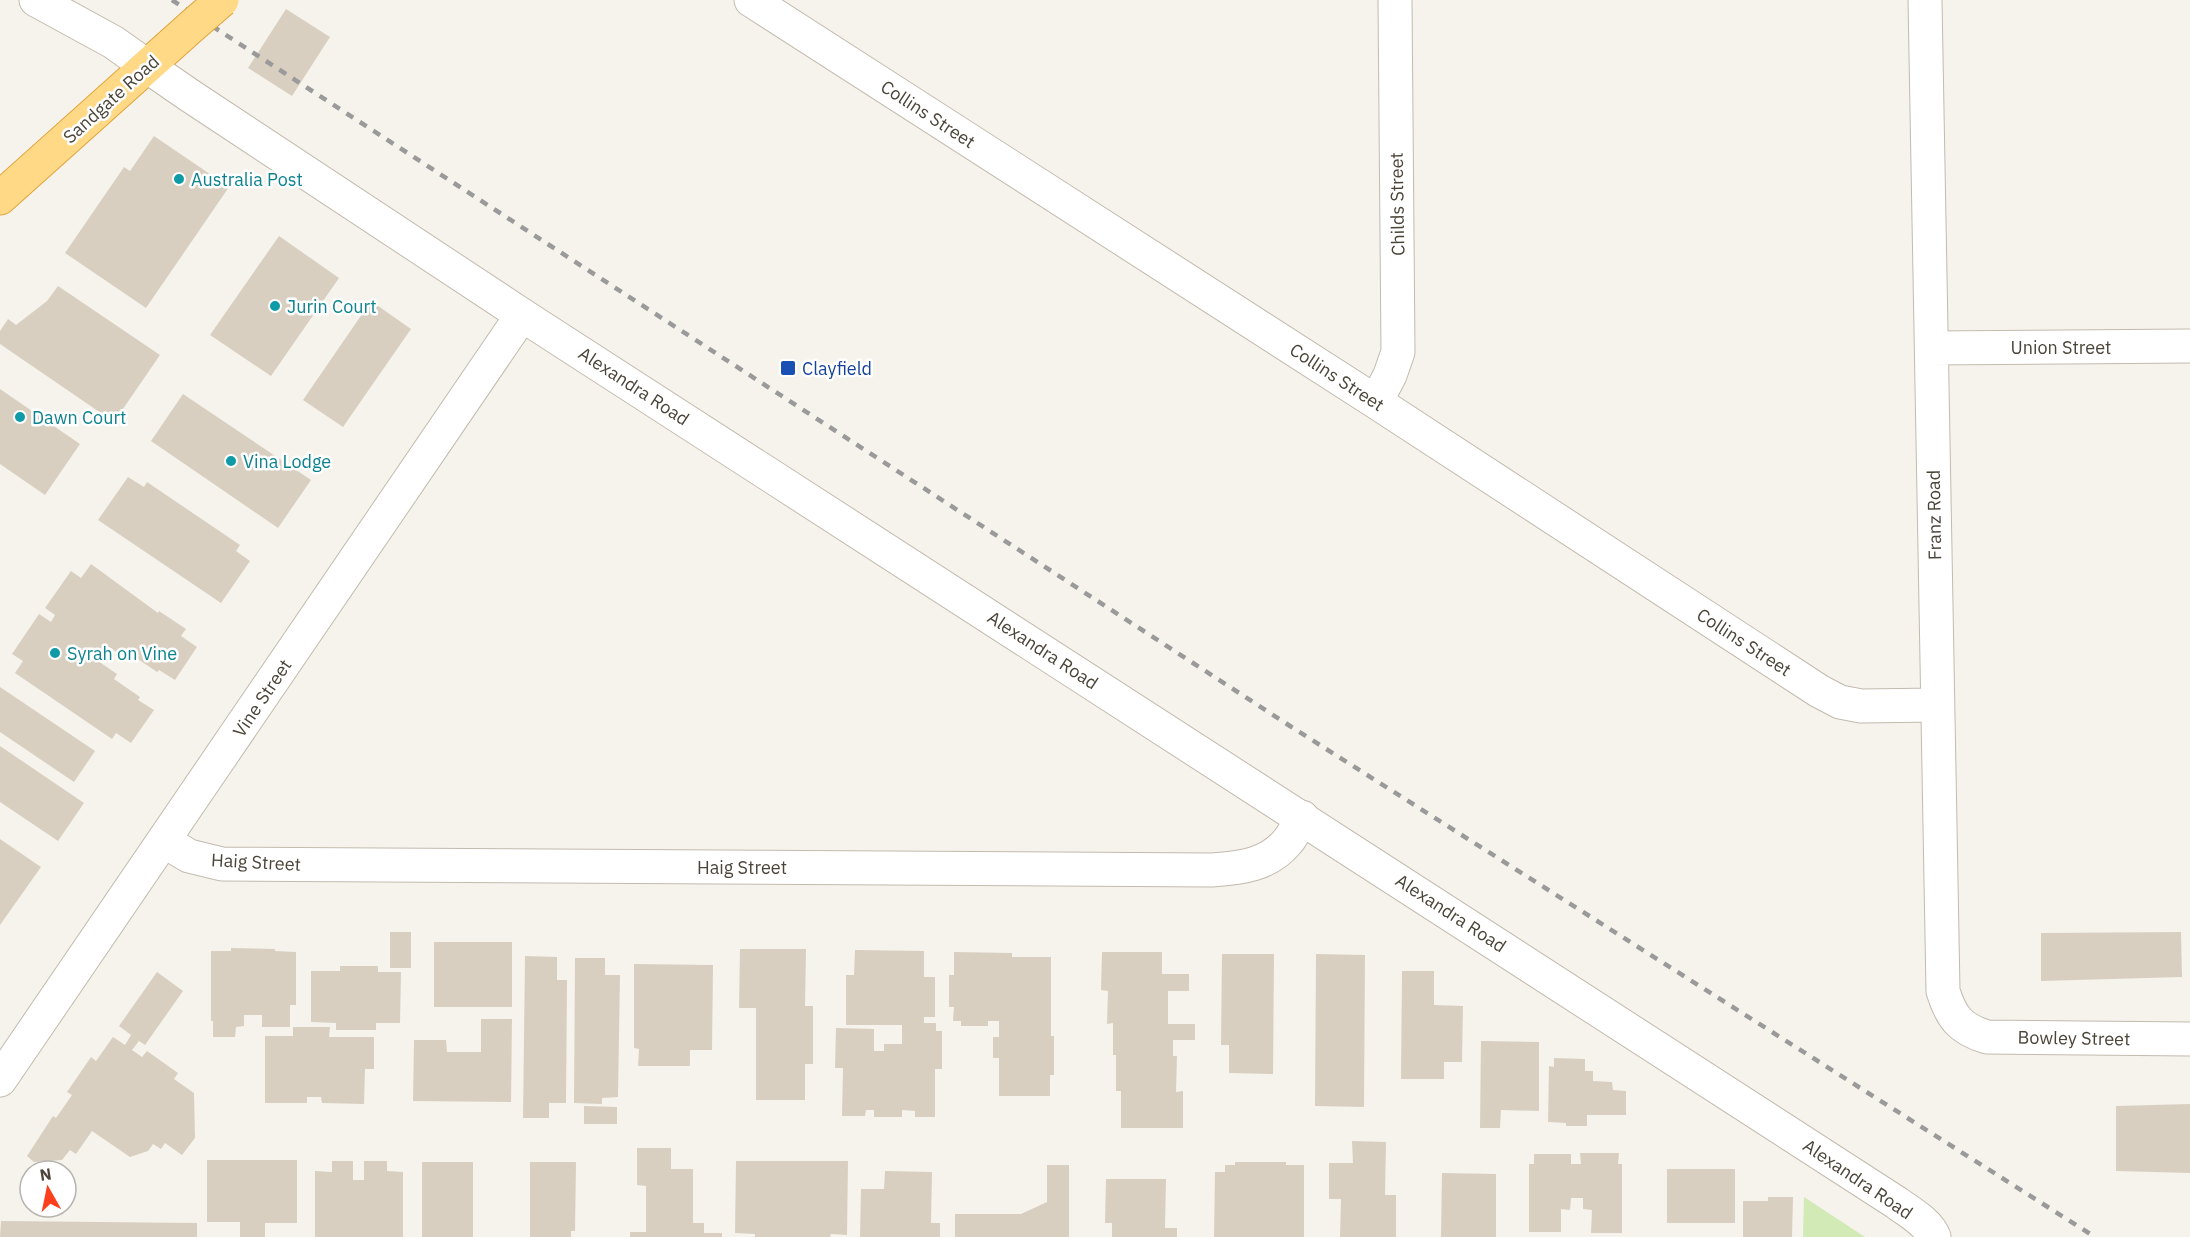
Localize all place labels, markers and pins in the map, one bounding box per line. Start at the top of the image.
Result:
place label: Australia Post [191,168,303,191]
marker: Australia Post [172,172,186,186]
place label: Jurin Court [287,295,376,318]
marker: Jurin Court [268,299,282,313]
place label: Clayfield [802,357,872,380]
marker: Clayfield [779,359,797,377]
place label: Dawn Court [32,406,126,429]
marker: Dawn Court [13,410,27,424]
place label: Vina Lodge [243,450,331,473]
marker: Vina Lodge [224,454,238,468]
place label: Syrah on Vine [67,642,177,665]
marker: Syrah on Vine [48,646,62,660]

